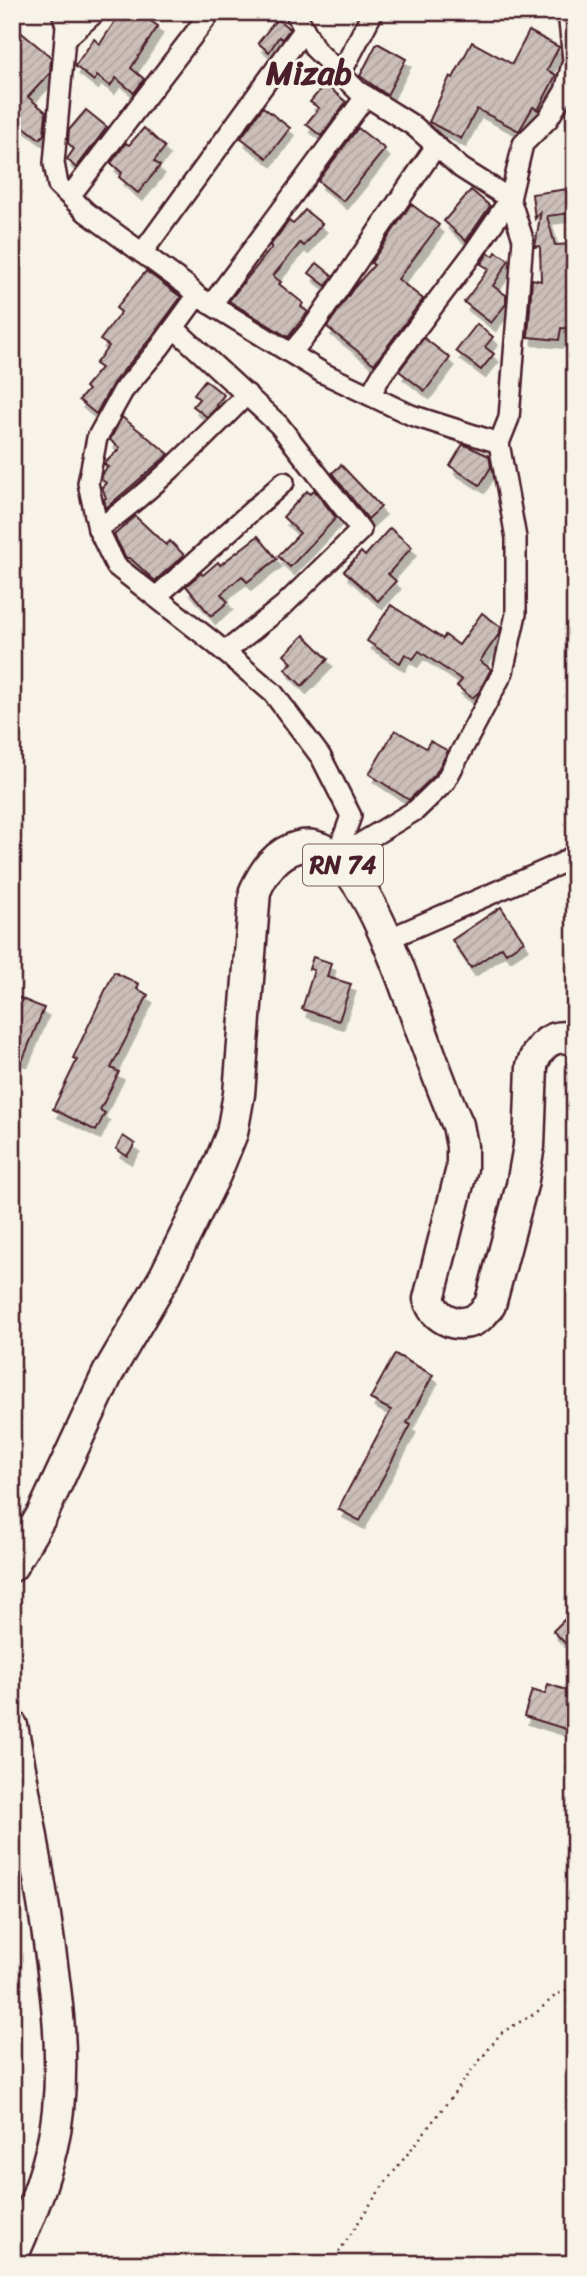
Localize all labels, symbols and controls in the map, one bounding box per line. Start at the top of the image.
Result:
district label: Mizab [265,44,352,102]
road number: RN 74 [303,844,383,886]

